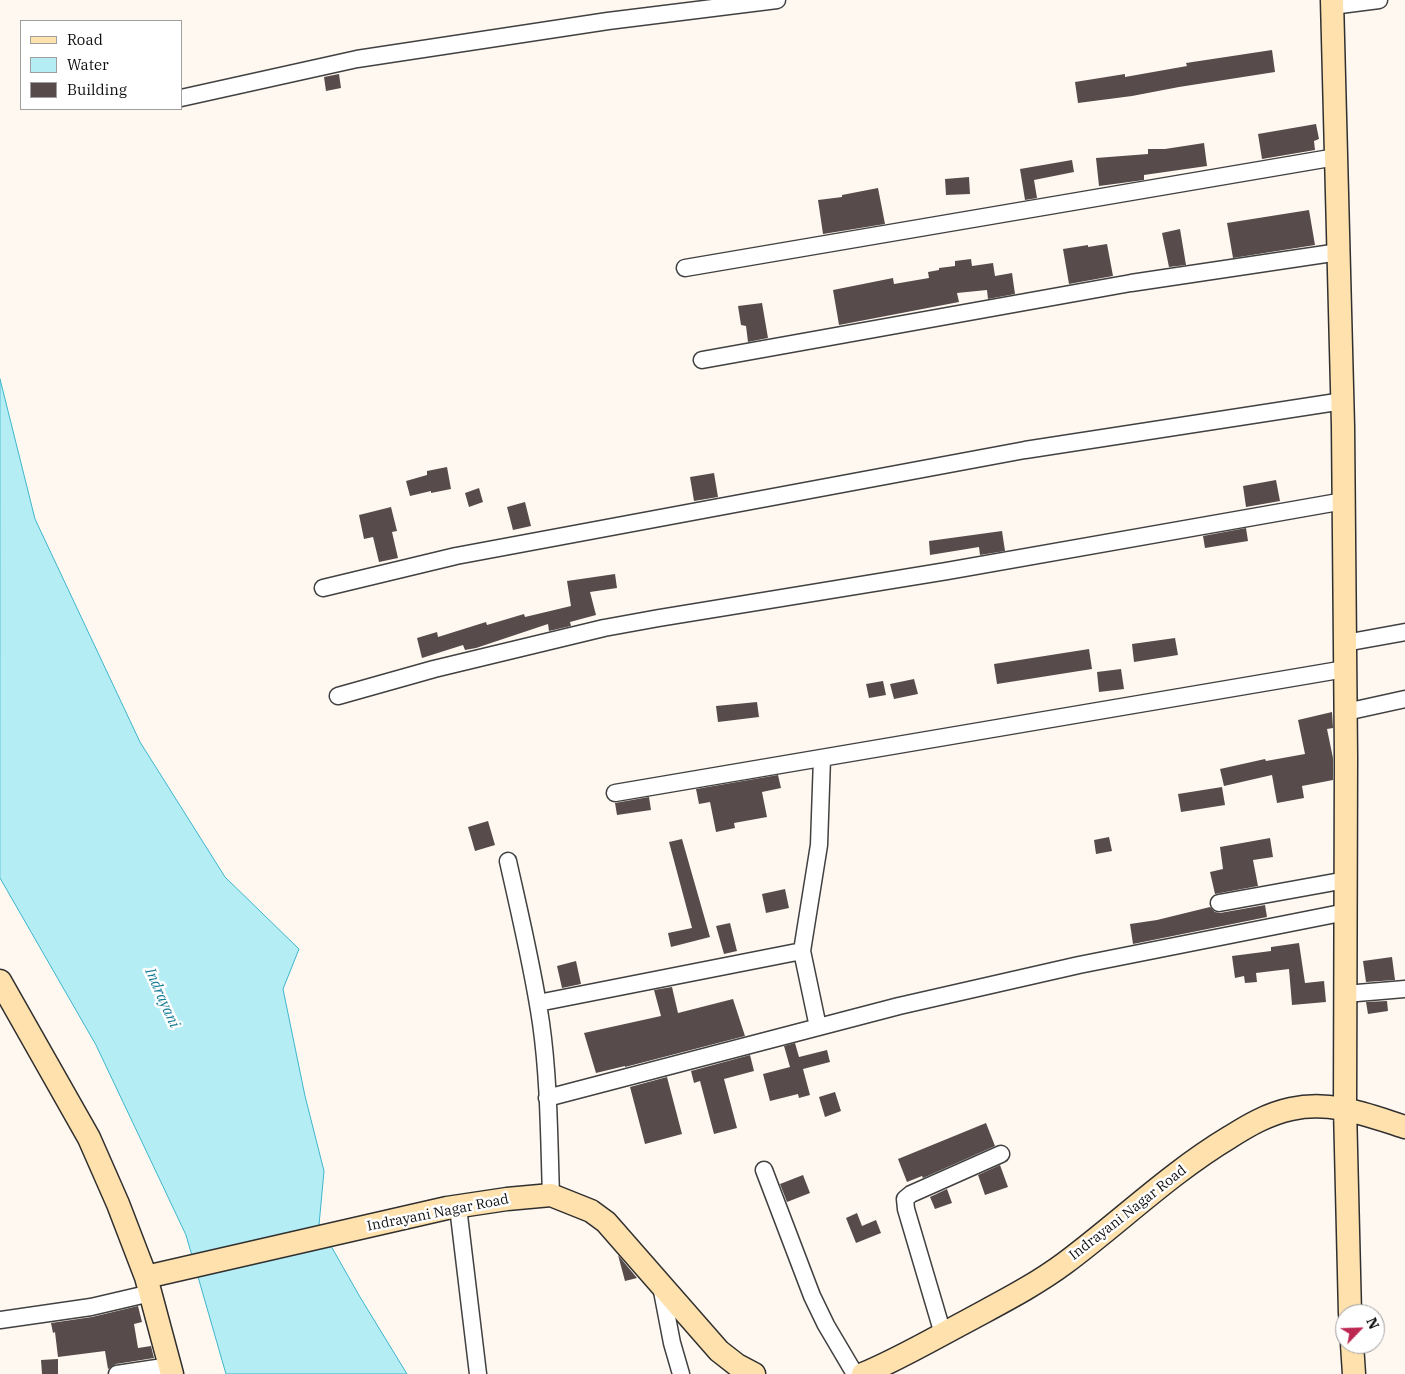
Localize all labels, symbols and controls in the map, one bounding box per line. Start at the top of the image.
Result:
legend [20,20,182,110]
text: Road [67,30,103,49]
text: Water [67,55,109,74]
text: Building [67,80,127,99]
water label: Indrayani [141,965,183,1031]
street label: Indrayani Nagar Road [1066,1162,1190,1264]
street label: Indrayani Nagar Road [366,1191,510,1235]
north arrow [1335,1304,1385,1354]
text: N [1362,1315,1383,1332]

